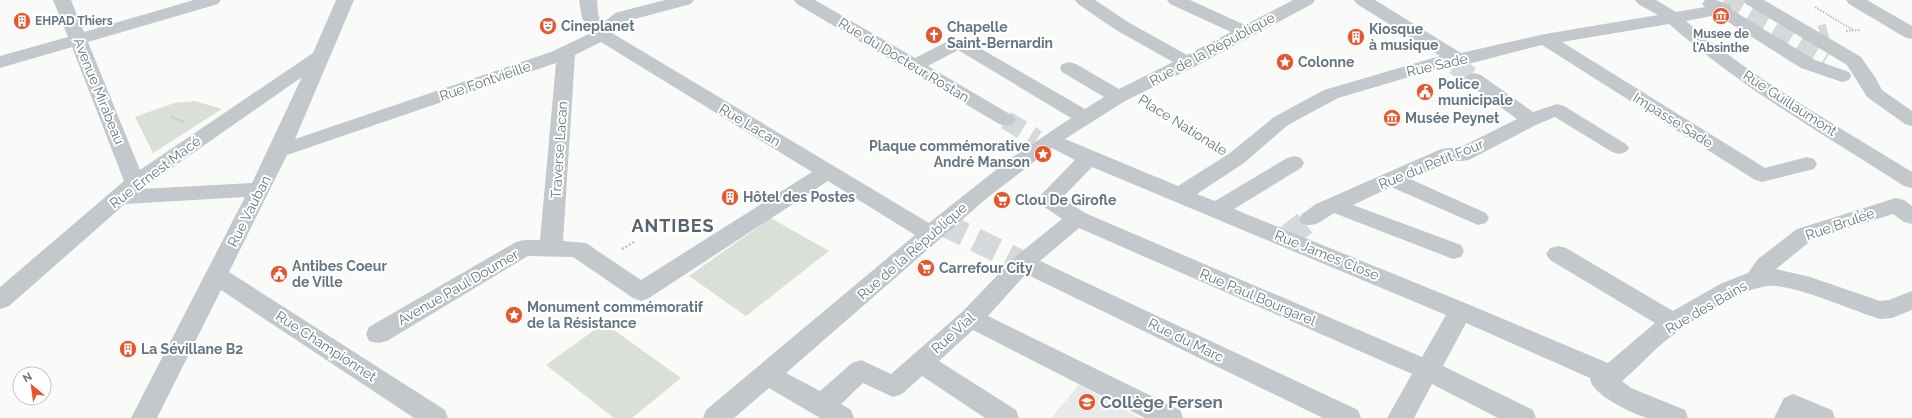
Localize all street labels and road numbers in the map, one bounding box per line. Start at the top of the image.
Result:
street label: Rue de la République [1147,9,1277,89]
street label: Rue du Docteur Rostan [836,15,972,105]
street label: Avenue Mirabeau [70,35,128,147]
street label: Rue Sade [1405,50,1469,80]
street label: Rue Fontvieille [437,58,533,104]
street label: Rue Guillaumont [1740,67,1840,139]
street label: Impasse Sade [1630,89,1716,151]
street label: Place Nationale [1136,91,1230,159]
street label: Traverse Lacan [548,101,570,199]
street label: Rue Lacan [717,101,783,149]
street label: Rue Ernest Macé [106,133,204,211]
street label: Rue du Petit Four [1376,136,1486,192]
street label: Rue Vauban [224,173,274,249]
street label: Rue de la République [854,199,970,303]
street label: Rue Brulée [1803,205,1877,243]
street label: Rue James Close [1272,227,1382,283]
street label: Avenue Paul Doumer [395,246,521,328]
street label: Rue Paul Bourgarel [1198,265,1319,329]
street label: Rue des Bains [1662,277,1750,337]
street label: Rue Championnet [273,308,380,385]
street label: Rue Vial [928,309,978,357]
street label: Rue du Marc [1146,315,1227,365]

